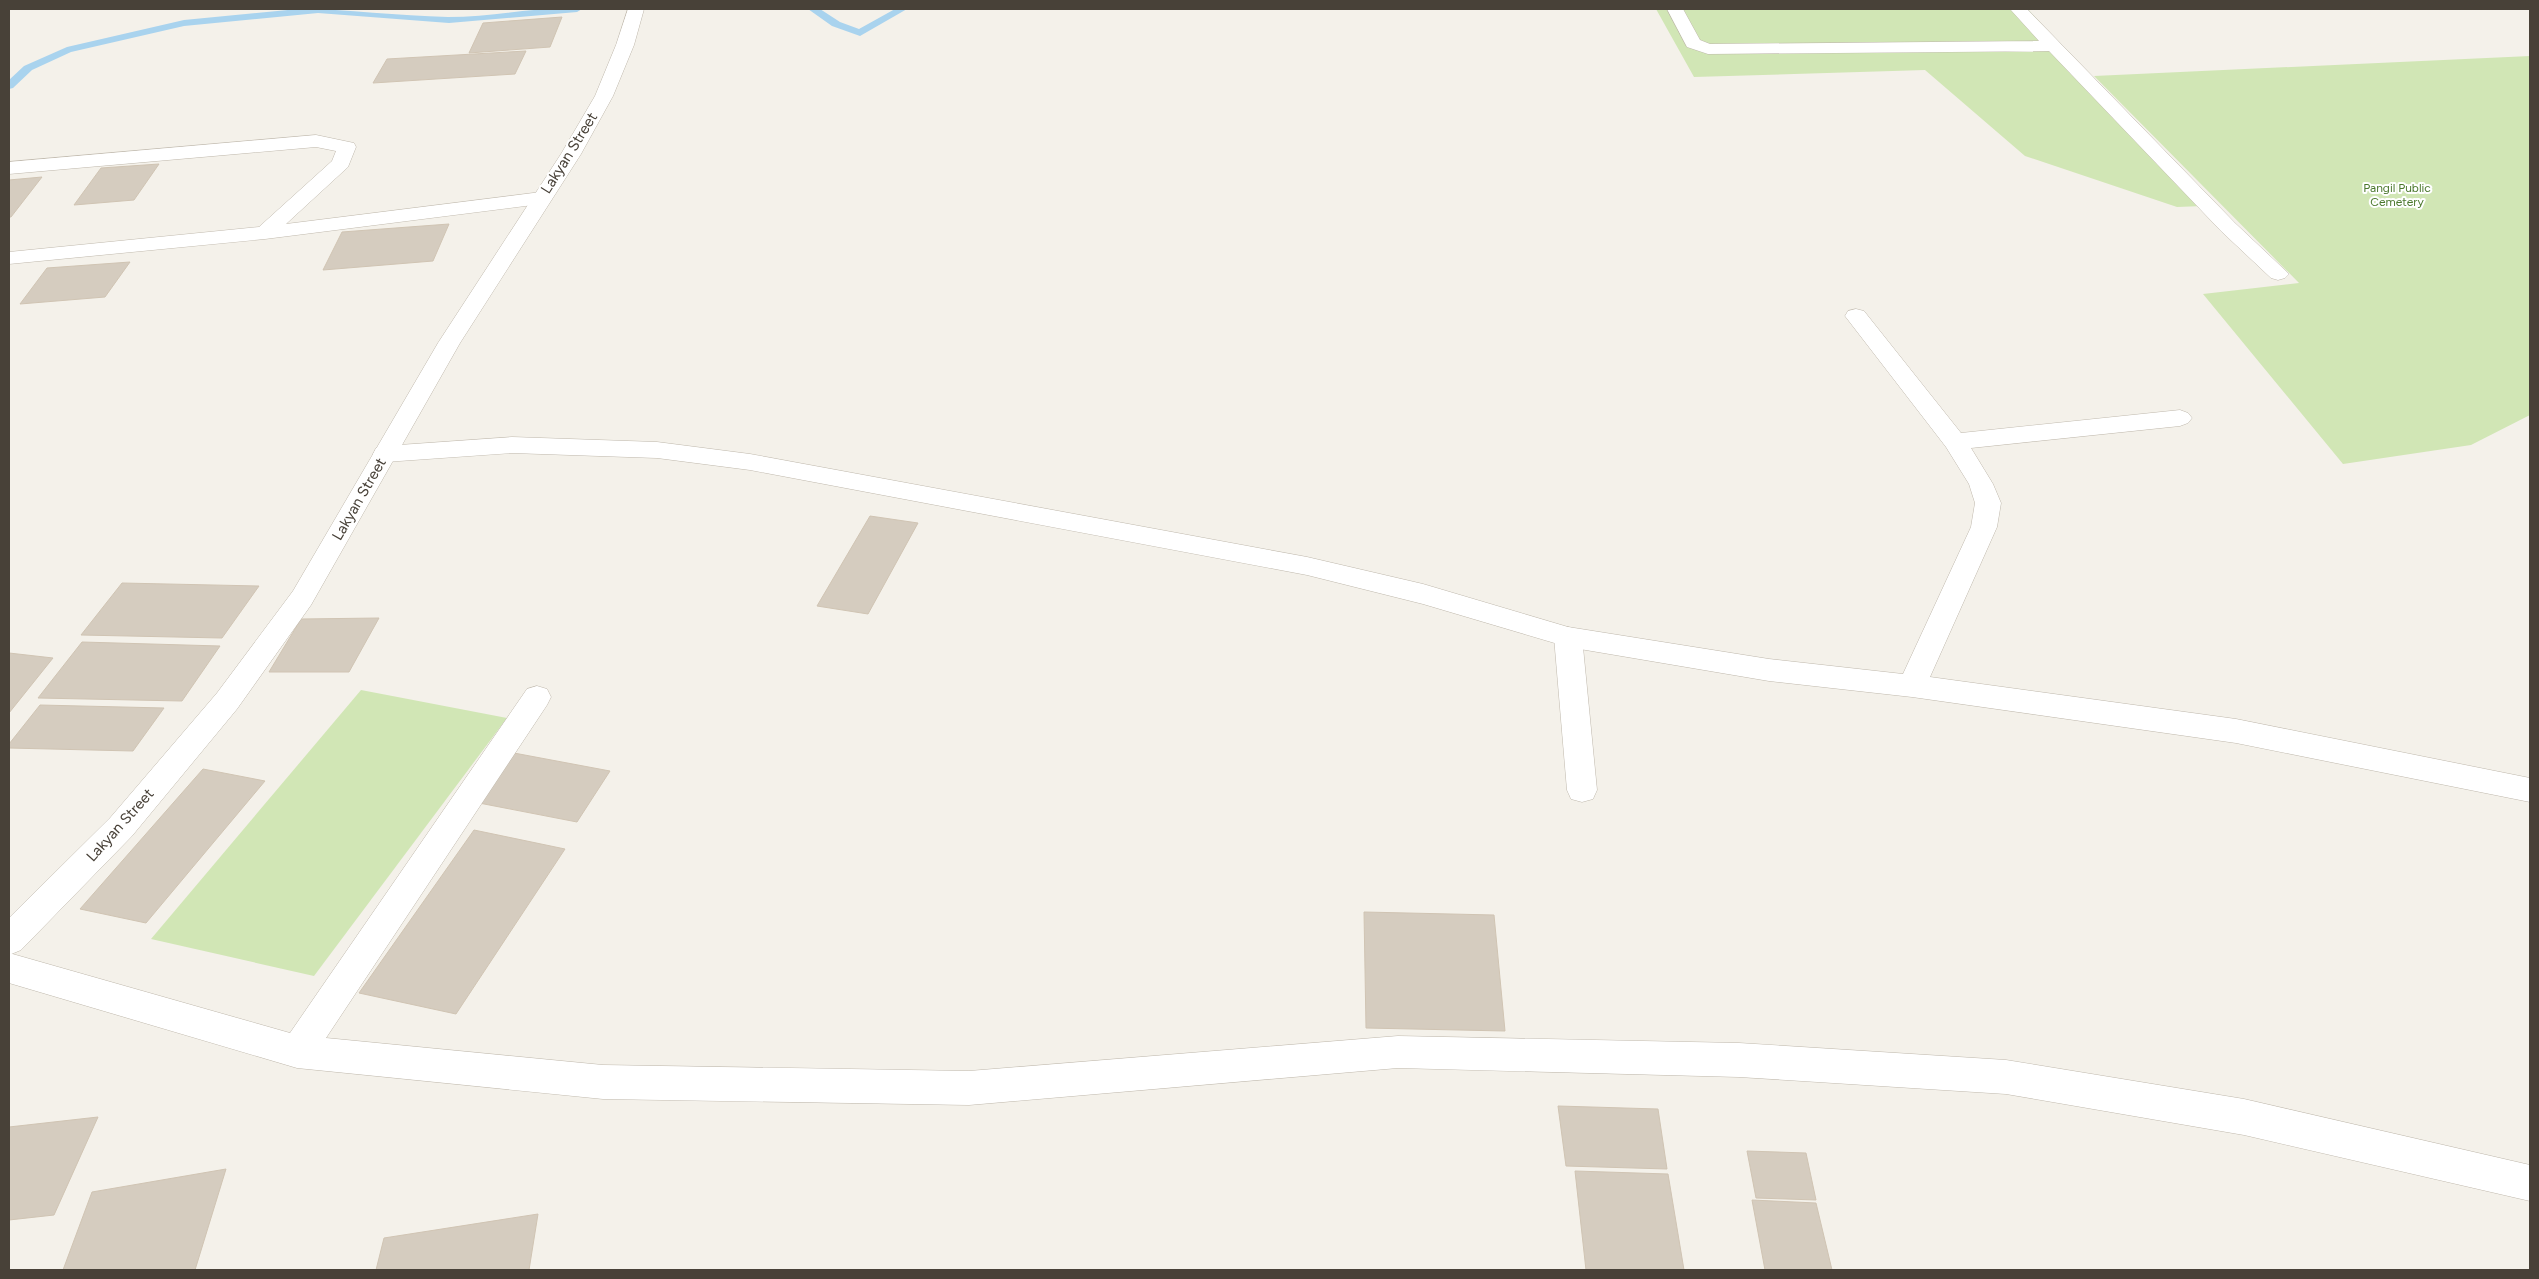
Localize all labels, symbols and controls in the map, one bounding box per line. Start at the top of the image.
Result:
street label: Lakyan Street [537,109,601,197]
park label: Pangil Public Cemetery [2363,181,2431,209]
street label: Lakyan Street [328,454,390,543]
street label: Lakyan Street [82,784,158,865]

